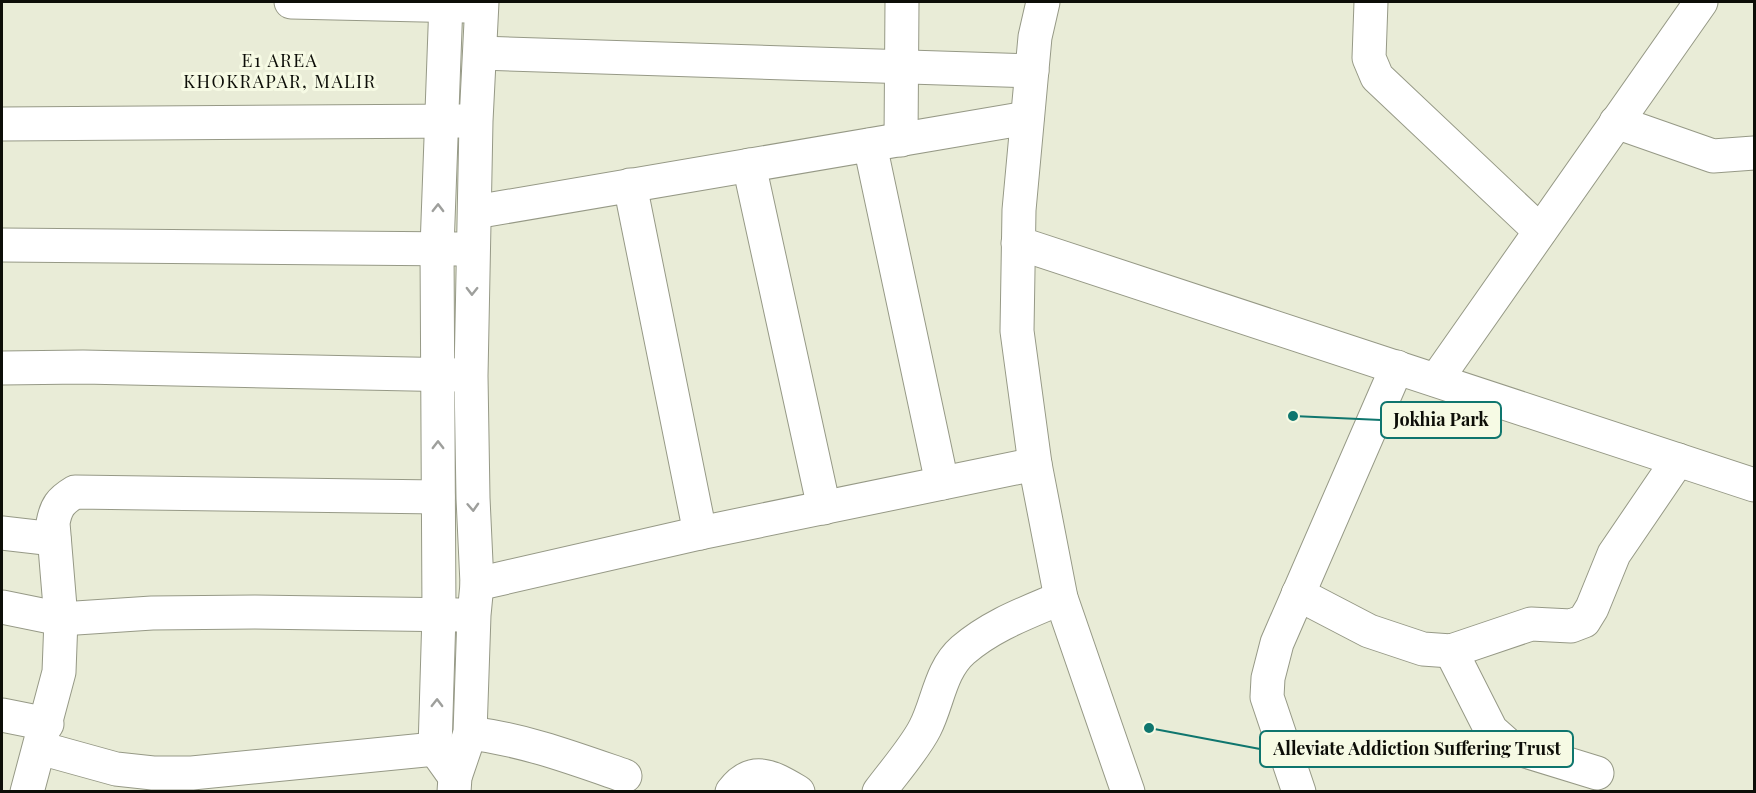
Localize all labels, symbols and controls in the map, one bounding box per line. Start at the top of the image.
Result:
district label: E1 AREA KHOKRAPAR, MALIR [183,48,377,93]
one-way arrow [432,204,444,213]
one-way arrow [466,286,479,295]
callout: Jokhia Park [1381,402,1501,438]
text: Jokhia Park [1392,407,1489,431]
one-way arrow [432,441,444,450]
one-way arrow [467,502,480,511]
one-way arrow [430,699,443,708]
callout: Alleviate Addiction Suffering Trust [1260,731,1573,767]
text: Alleviate Addiction Suffering Trust [1272,736,1561,760]

